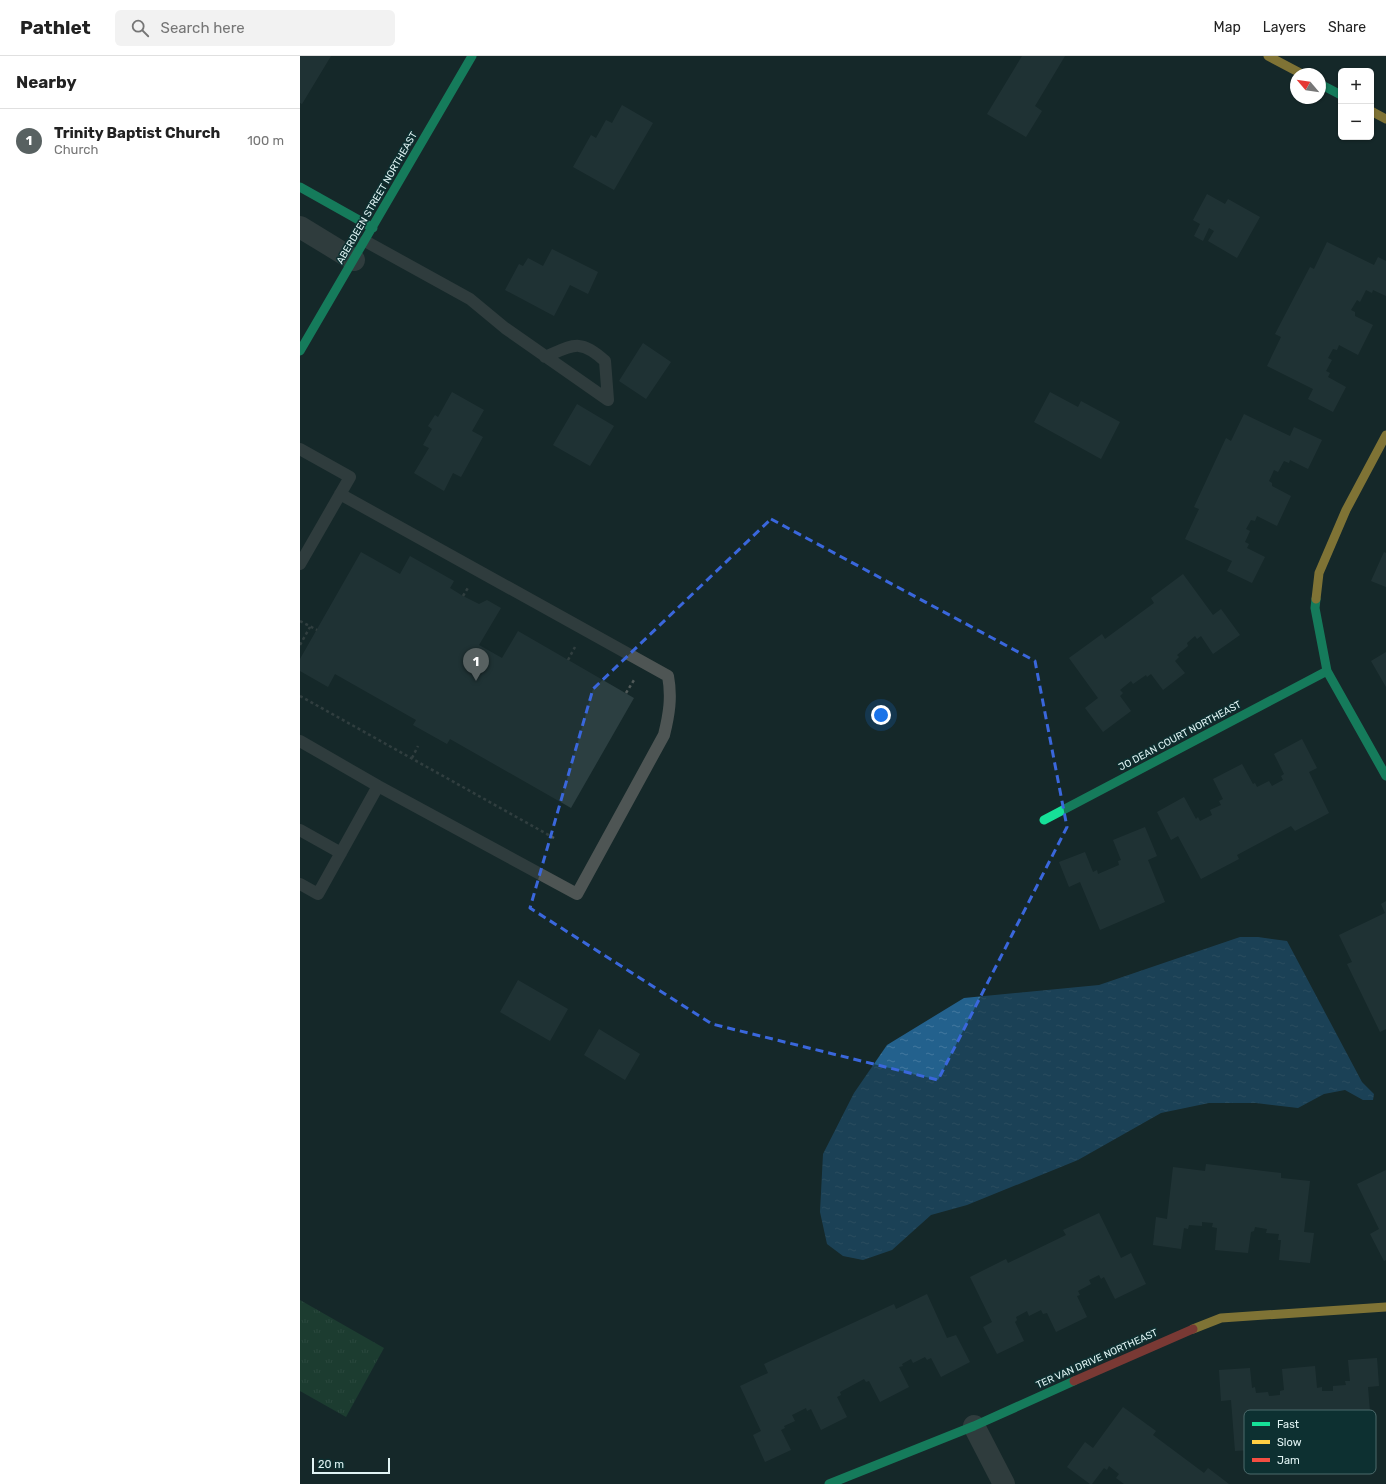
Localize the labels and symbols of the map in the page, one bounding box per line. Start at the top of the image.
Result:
north arrow [1290,68,1326,104]
street label: ABERDEEN STREET NORTHEAST [334,130,420,266]
pin: 1 [463,648,489,681]
street label: JO DEAN COURT NORTHEAST [1117,698,1244,774]
your location [871,705,891,725]
street label: TER VAN DRIVE NORTHEAST [1034,1327,1160,1391]
legend [1244,1410,1376,1474]
text: Fast [1277,1418,1300,1431]
text: Slow [1277,1436,1302,1449]
text: Jam [1277,1454,1300,1467]
scale bar [312,1456,390,1475]

